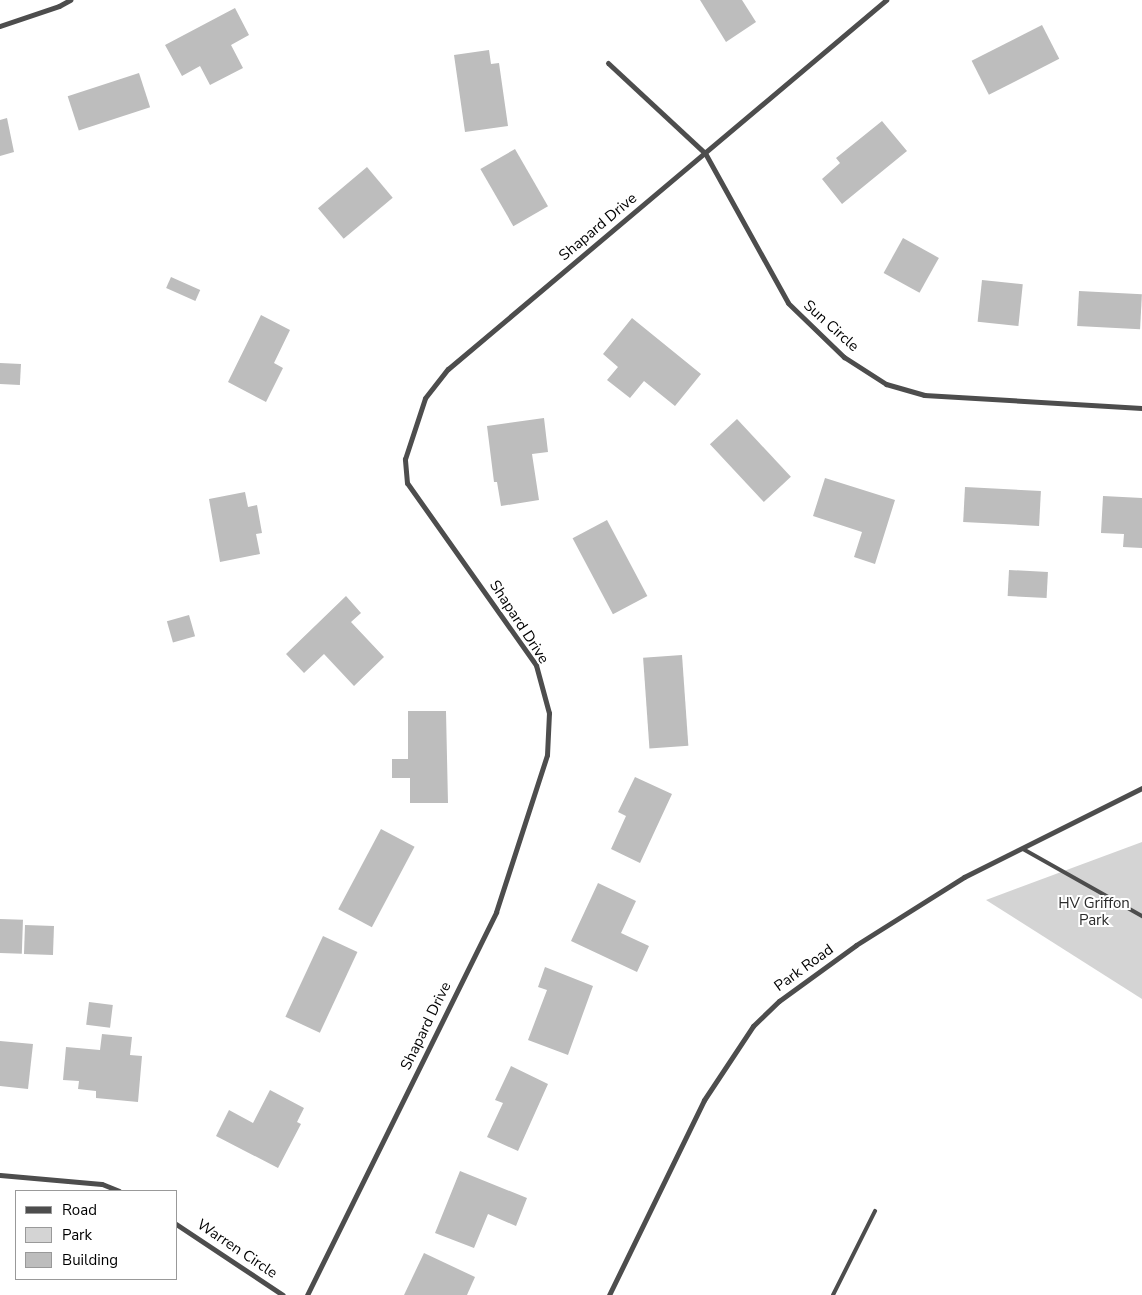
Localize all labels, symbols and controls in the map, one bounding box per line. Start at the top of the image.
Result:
street label: Shapard Drive [556,189,640,265]
street label: Sun Circle [800,297,862,355]
street label: Shapard Drive [485,577,553,667]
park label: HV Griffon Park [1058,894,1130,929]
street label: Park Road [771,941,837,995]
street label: Shapard Drive [397,979,455,1073]
legend [15,1190,178,1280]
text: Road [62,1200,97,1220]
street label: Warren Circle [194,1216,280,1282]
text: Park [62,1225,92,1245]
text: Building [62,1250,118,1270]

